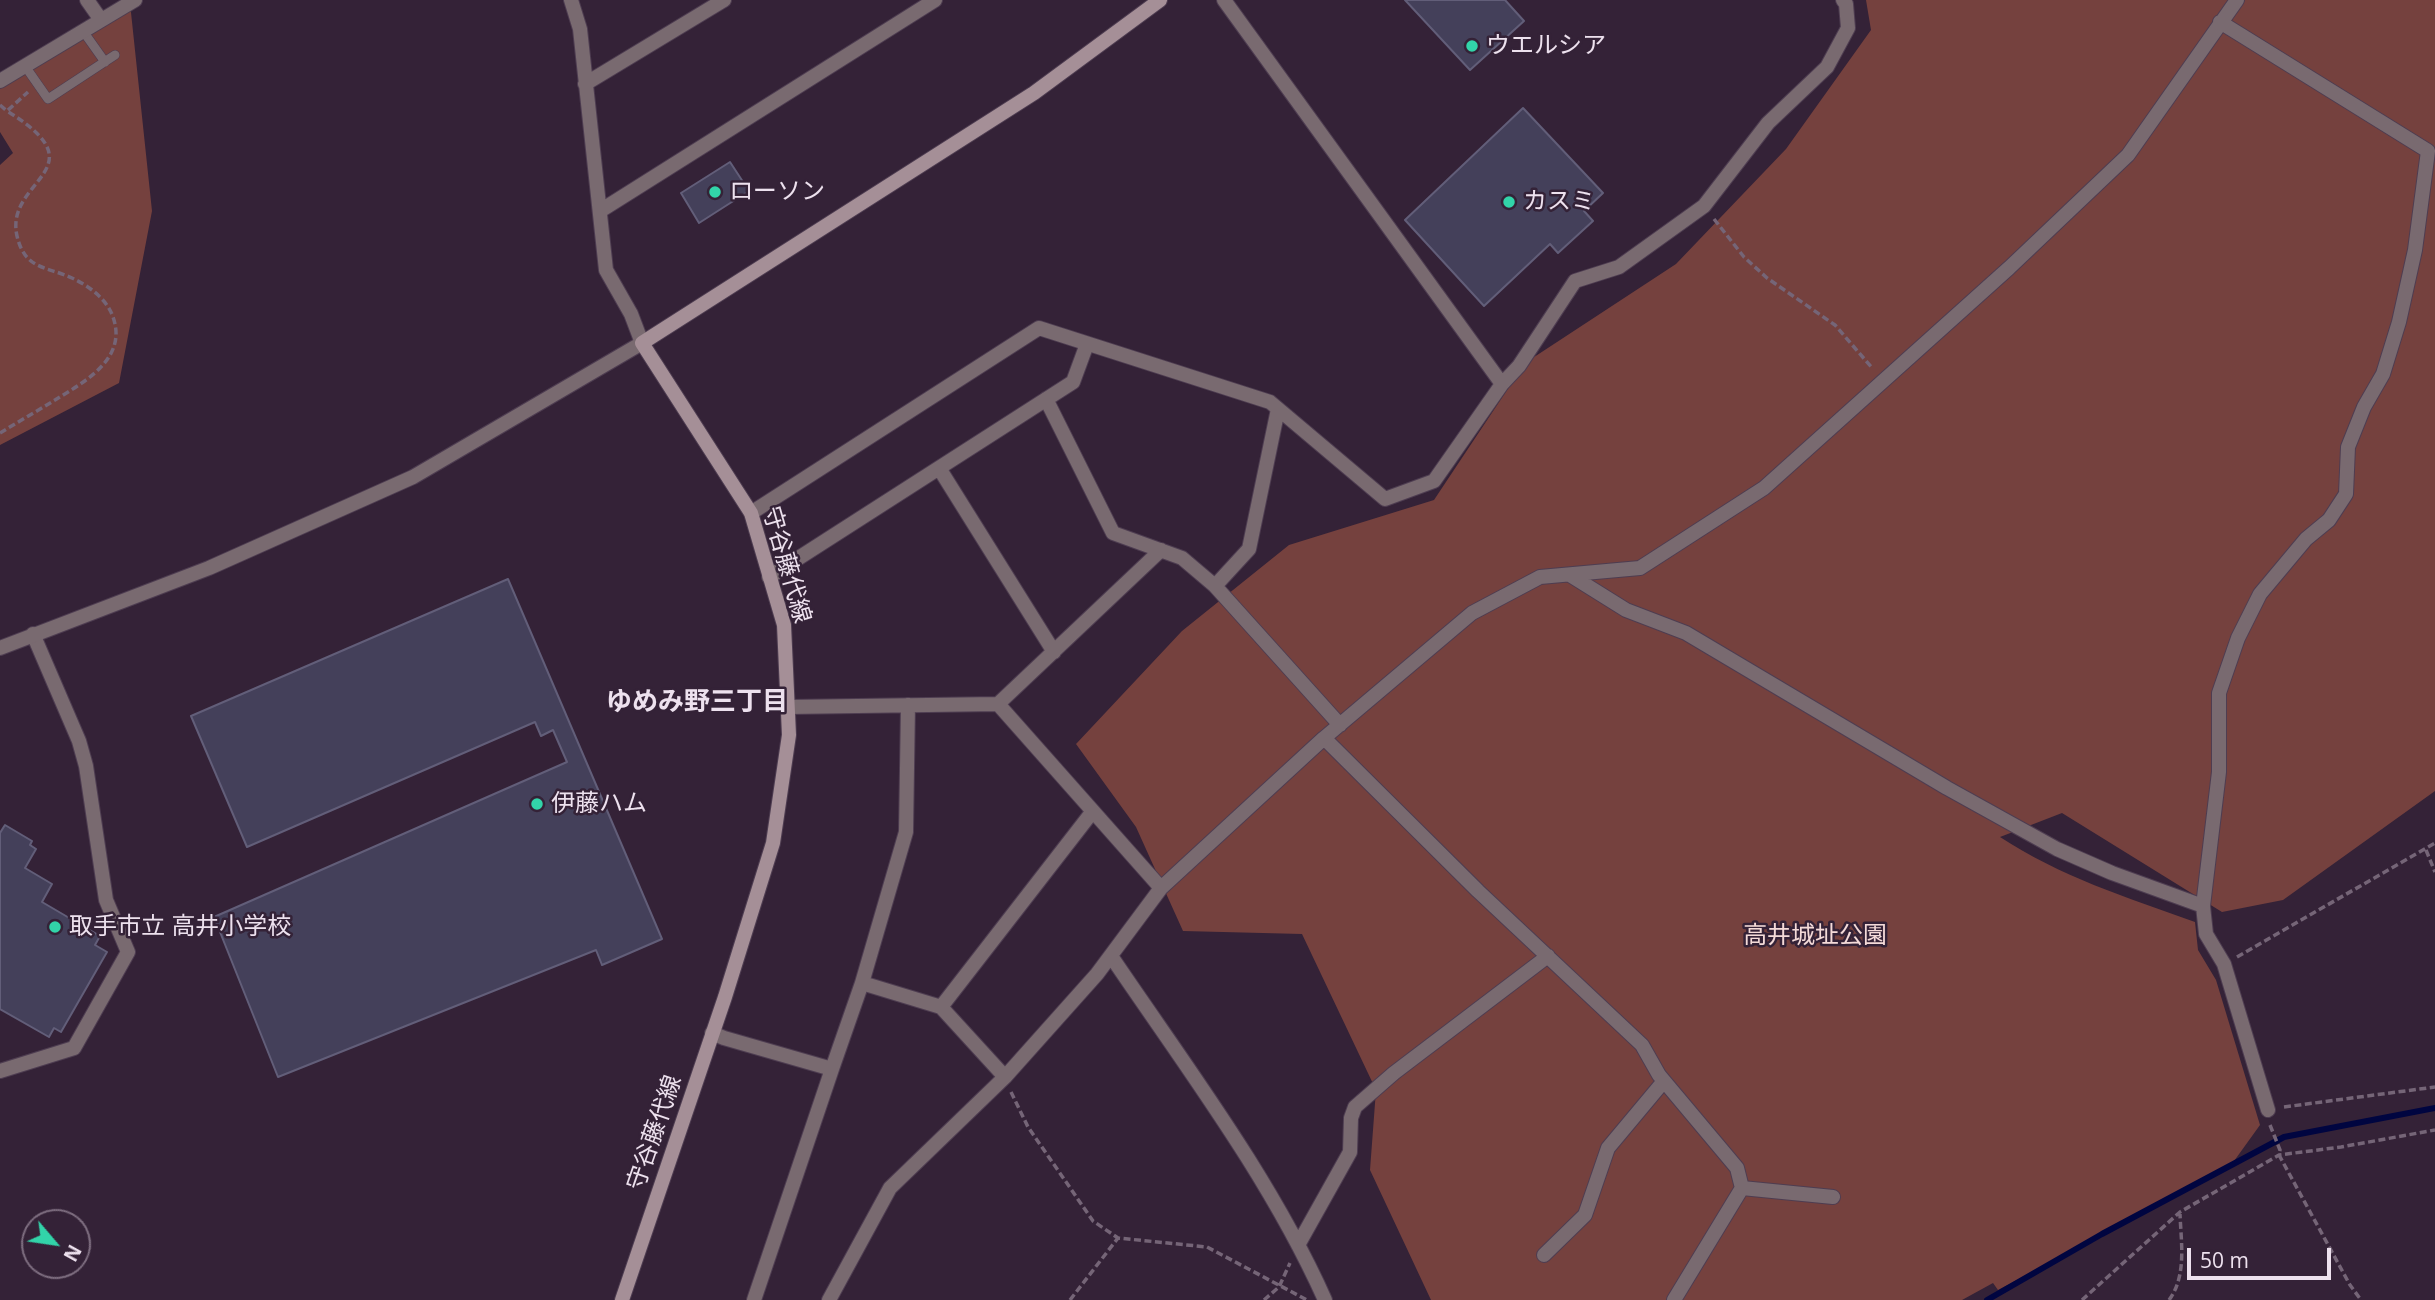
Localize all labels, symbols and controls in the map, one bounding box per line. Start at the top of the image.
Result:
place label: ウエルシア [1486,32,1606,60]
marker: ウエルシア [1464,38,1480,54]
place label: ローソン [729,178,825,206]
marker: ローソン [707,184,723,200]
place label: カスミ [1523,188,1595,216]
marker: カスミ [1501,194,1517,210]
street label: 守谷藤代線 [756,503,816,627]
district label: ゆめみ野三丁目 [606,687,788,719]
place label: 伊藤ハム [551,790,647,818]
marker: 伊藤ハム [529,796,545,812]
place label: 取手市立 高井小学校 [69,913,291,941]
marker: 取手市立 高井小学校 [47,919,63,935]
park label: 高井城址公園 [1743,922,1887,950]
street label: 守谷藤代線 [622,1072,688,1194]
north arrow [21,1209,91,1279]
scale bar [2190,1234,2334,1278]
text: N [58,1240,88,1266]
text: 50 m [2200,1246,2249,1274]

